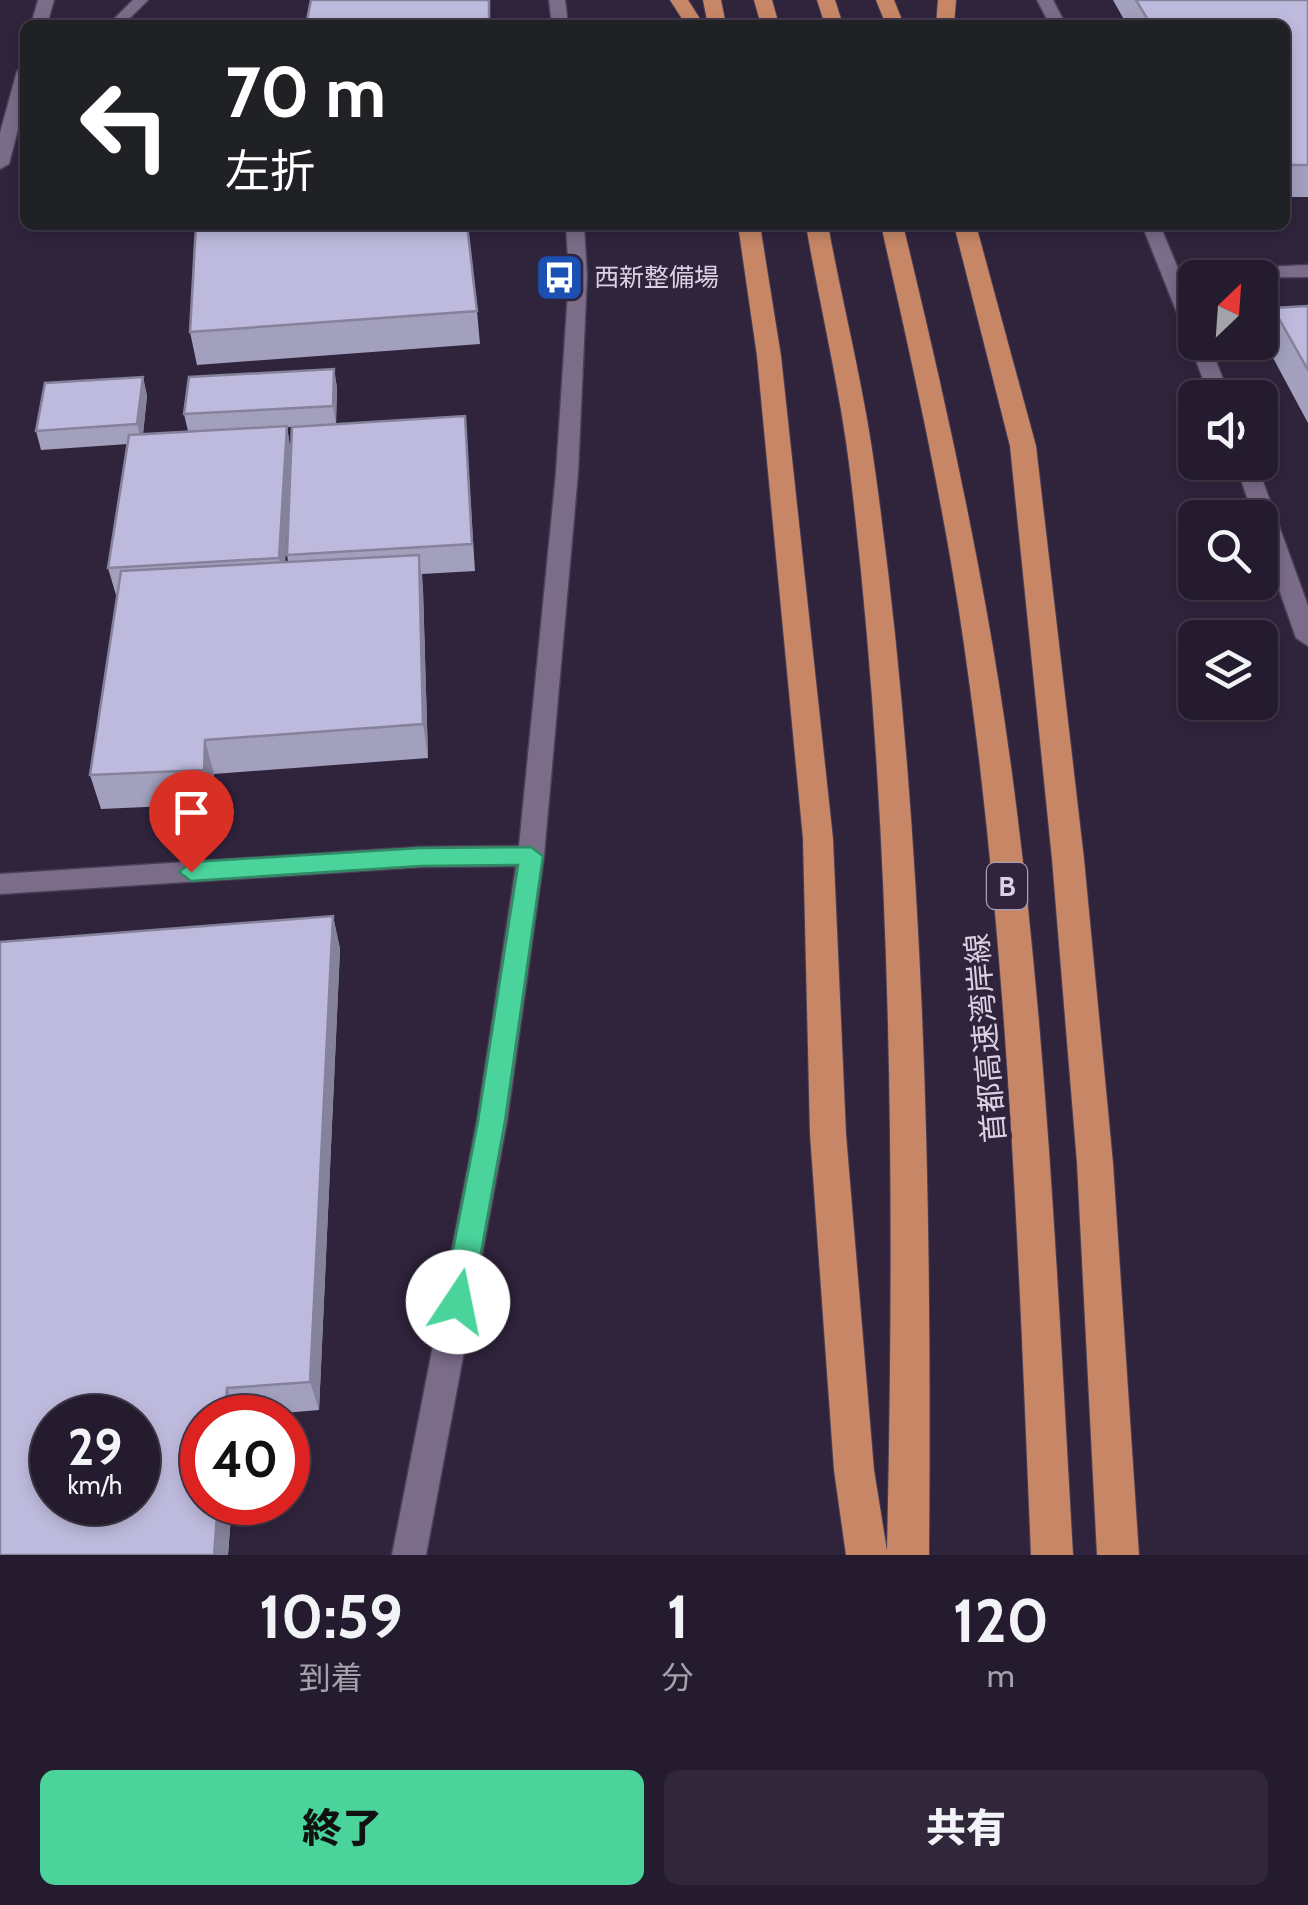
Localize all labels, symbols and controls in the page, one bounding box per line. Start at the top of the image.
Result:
text: 70 m [225,49,386,135]
icon: left [60,60,190,190]
text: 左折 [225,144,315,198]
bus stop icon: 西新整備場 [533,251,585,303]
north arrow [1178,260,1278,360]
map controls [1178,260,1278,720]
place label: 西新整備場 [594,262,719,292]
button: sound [1178,380,1278,480]
button: search [1178,500,1278,600]
button: layers [1178,620,1278,720]
pin [149,770,234,873]
icon: arrive [164,785,219,840]
road number: B [987,863,1027,909]
street label: 首都高速湾岸線 [958,932,1013,1144]
position arrow [406,1250,510,1354]
speed limit sign: 40 [180,1395,310,1525]
text: 29 [68,1417,122,1478]
text: km/h [68,1470,122,1500]
text: 10:59 [259,1580,403,1653]
text: 1 [667,1580,689,1653]
text: 120 [953,1584,1049,1657]
text: m [987,1656,1015,1695]
text: 到着 [299,1658,363,1697]
text: 分 [662,1658,694,1697]
button: 終了 [40,1770,644,1885]
button: 共有 [664,1770,1268,1885]

